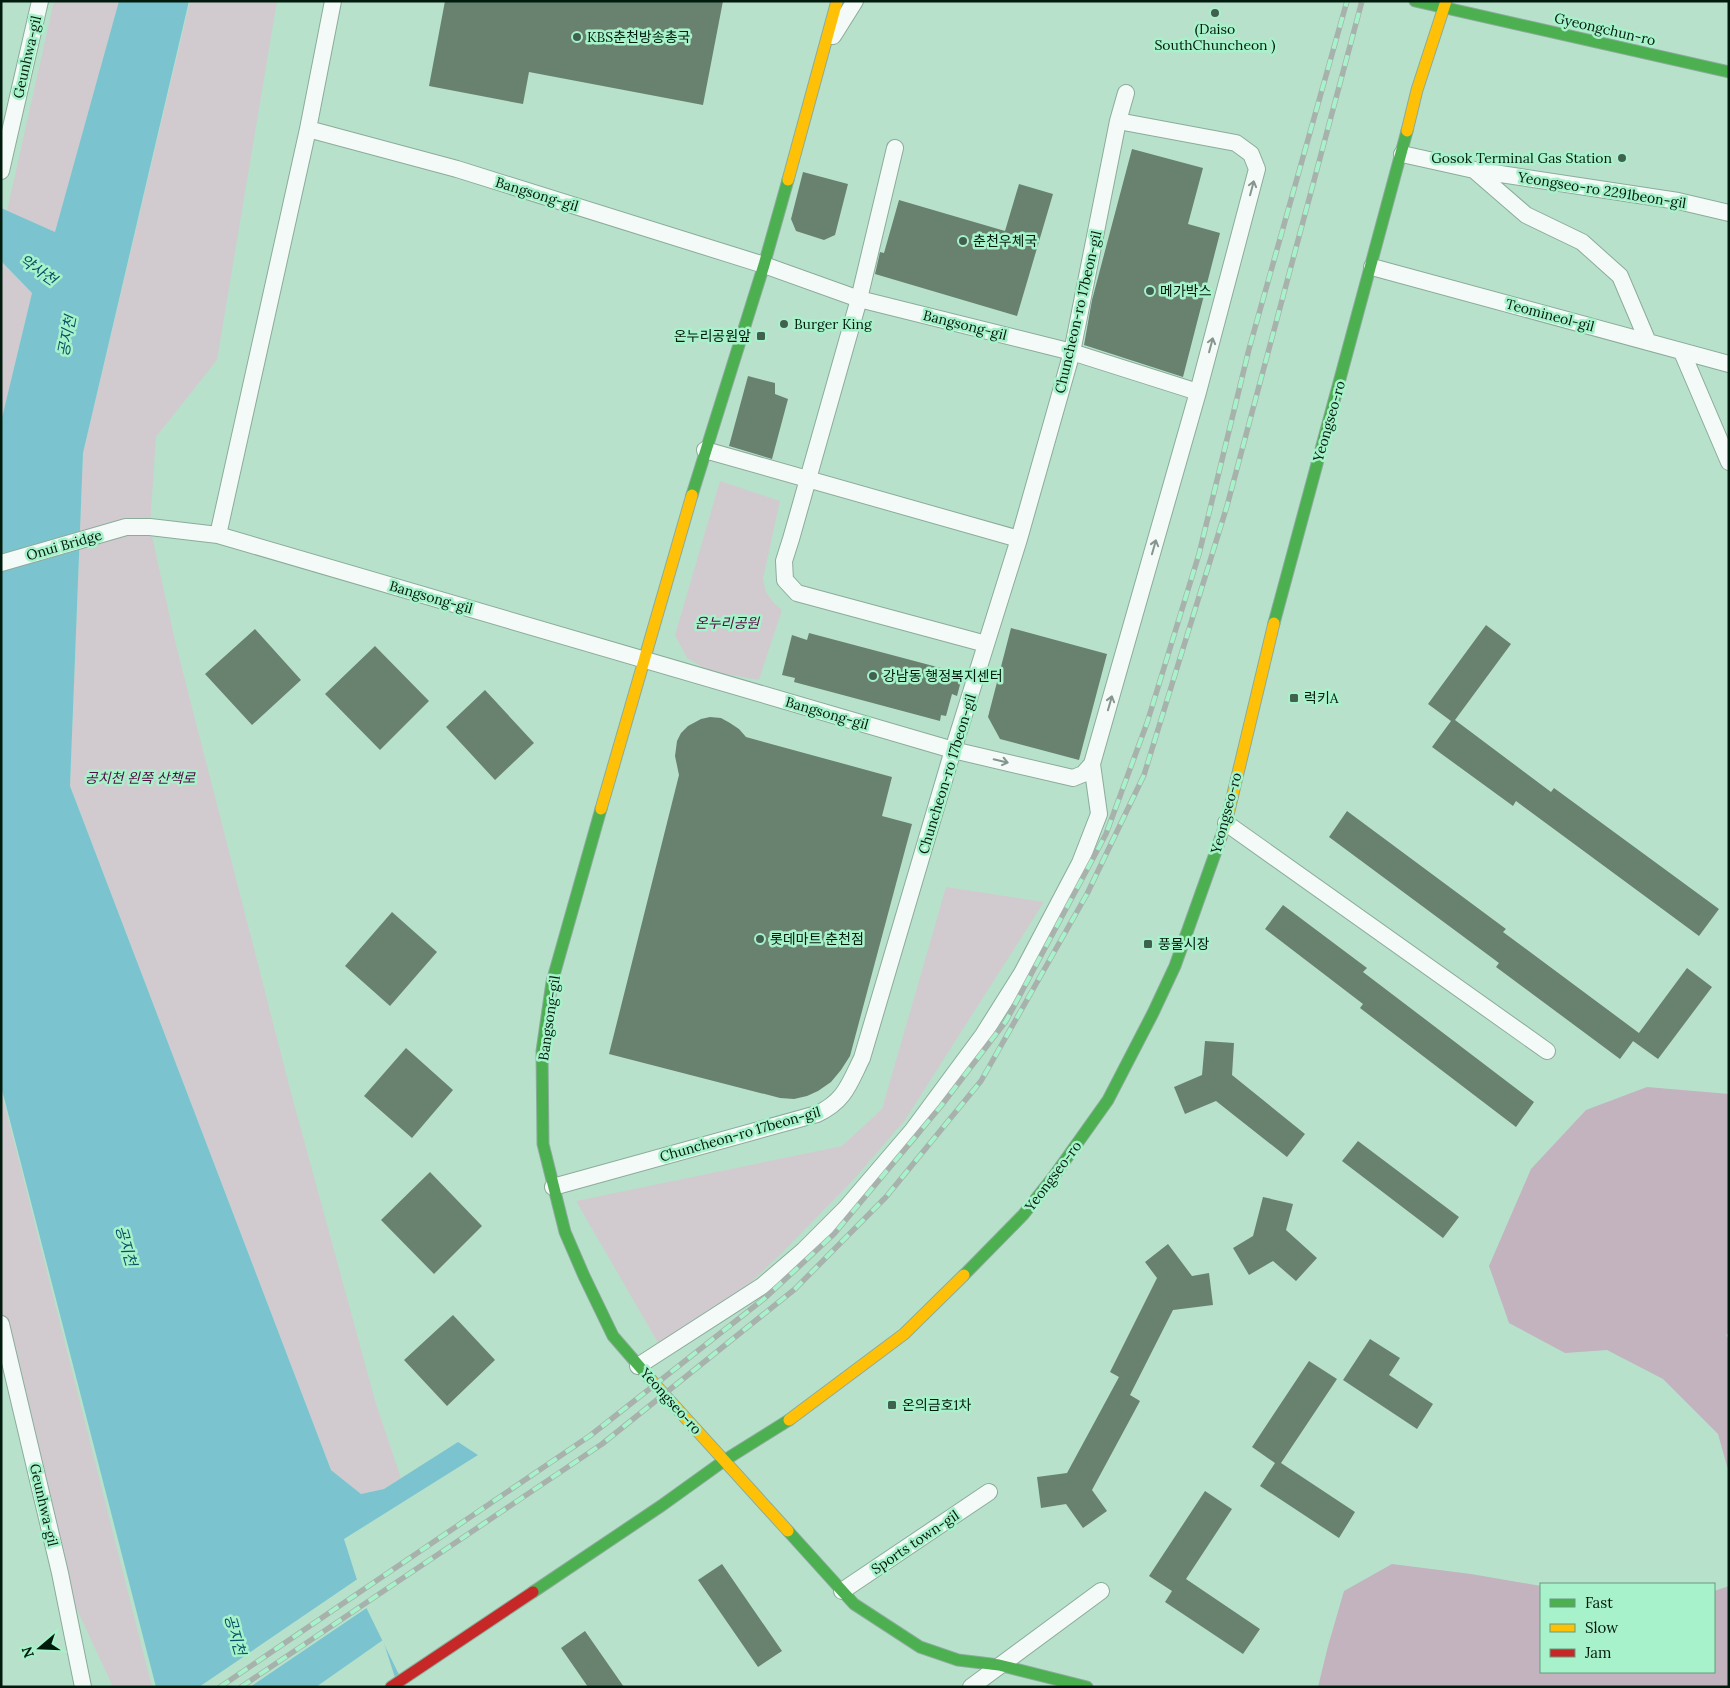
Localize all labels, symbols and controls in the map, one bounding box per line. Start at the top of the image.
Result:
marker: (Daiso SouthChuncheon ) [1209,7,1221,19]
street label: Gyeongchun-ro [1553,9,1657,49]
street label: Geunhwa-gil [9,14,45,100]
place label: (Daiso SouthChuncheon ) [1154,20,1276,54]
place label: KBS춘천방송총국 [587,28,691,46]
marker: KBS춘천방송총국 [571,31,583,43]
place label: Gosok Terminal Gas Station [1431,149,1612,167]
marker: Gosok Terminal Gas Station [1616,152,1628,164]
street label: Yeongseo-ro 2291beon-gil [1516,168,1688,212]
street label: Bangsong-gil [493,173,581,215]
one-way arrow [1248,180,1257,196]
street label: Chuncheon-ro 17beon-gil [1051,229,1106,395]
place label: 춘천우체국 [973,232,1038,250]
marker: 춘천우체국 [957,235,969,247]
water label: 약사천 [16,250,62,291]
place label: 메가박스 [1160,282,1212,300]
marker: 메가박스 [1144,285,1156,297]
street label: Teomineol-gil [1504,295,1597,336]
street label: Bangsong-gil [921,306,1009,344]
water label: 공지천 [53,312,80,358]
place label: Burger King [794,315,872,333]
marker: Burger King [778,318,790,330]
place label: 온누리공원앞 [674,327,751,345]
marker: 온누리공원앞 [755,330,767,342]
one-way arrow [1206,338,1216,354]
street label: Yeongseo-ro [1309,378,1349,464]
street label: Onui Bridge [24,526,104,564]
one-way arrow [1150,539,1160,555]
street label: Bangsong-gil [387,577,475,618]
park label: 온누리공원 [695,614,760,632]
place label: 강남동 행정복지센터 [883,667,1003,685]
marker: 강남동 행정복지센터 [867,670,879,682]
place label: 럭키A [1304,689,1339,707]
street label: Chuncheon-ro 17beon-gil [914,692,980,856]
marker: 럭키A [1288,692,1300,704]
street label: Bangsong-gil [783,693,871,734]
one-way arrow [1105,696,1115,712]
one-way arrow [992,757,1008,766]
park label: 공치천 왼쪽 산책로 [85,769,196,787]
street label: Yeongseo-ro [1206,770,1245,857]
place label: 롯데마트 춘천점 [770,930,864,948]
marker: 롯데마트 춘천점 [754,933,766,945]
place label: 풍물시장 [1158,935,1210,953]
marker: 풍물시장 [1142,938,1154,950]
street label: Bangsong-gil [534,974,564,1062]
street label: Chuncheon-ro 17beon-gil [658,1102,823,1166]
street label: Yeongseo-ro [1020,1137,1085,1215]
water label: 공지천 [112,1223,142,1270]
street label: Yeongseo-ro [636,1363,706,1438]
place label: 온의금호1차 [902,1396,972,1414]
marker: 온의금호1차 [886,1399,898,1411]
street label: Geunhwa-gil [26,1462,62,1548]
street label: Sports town-gil [868,1506,962,1578]
legend [1540,1583,1715,1673]
text: Fast [1585,1593,1613,1612]
water label: 공지천 [221,1612,251,1659]
text: Slow [1585,1618,1618,1637]
north arrow [15,1623,65,1673]
text: Jam [1584,1643,1612,1662]
text: N [17,1644,38,1660]

